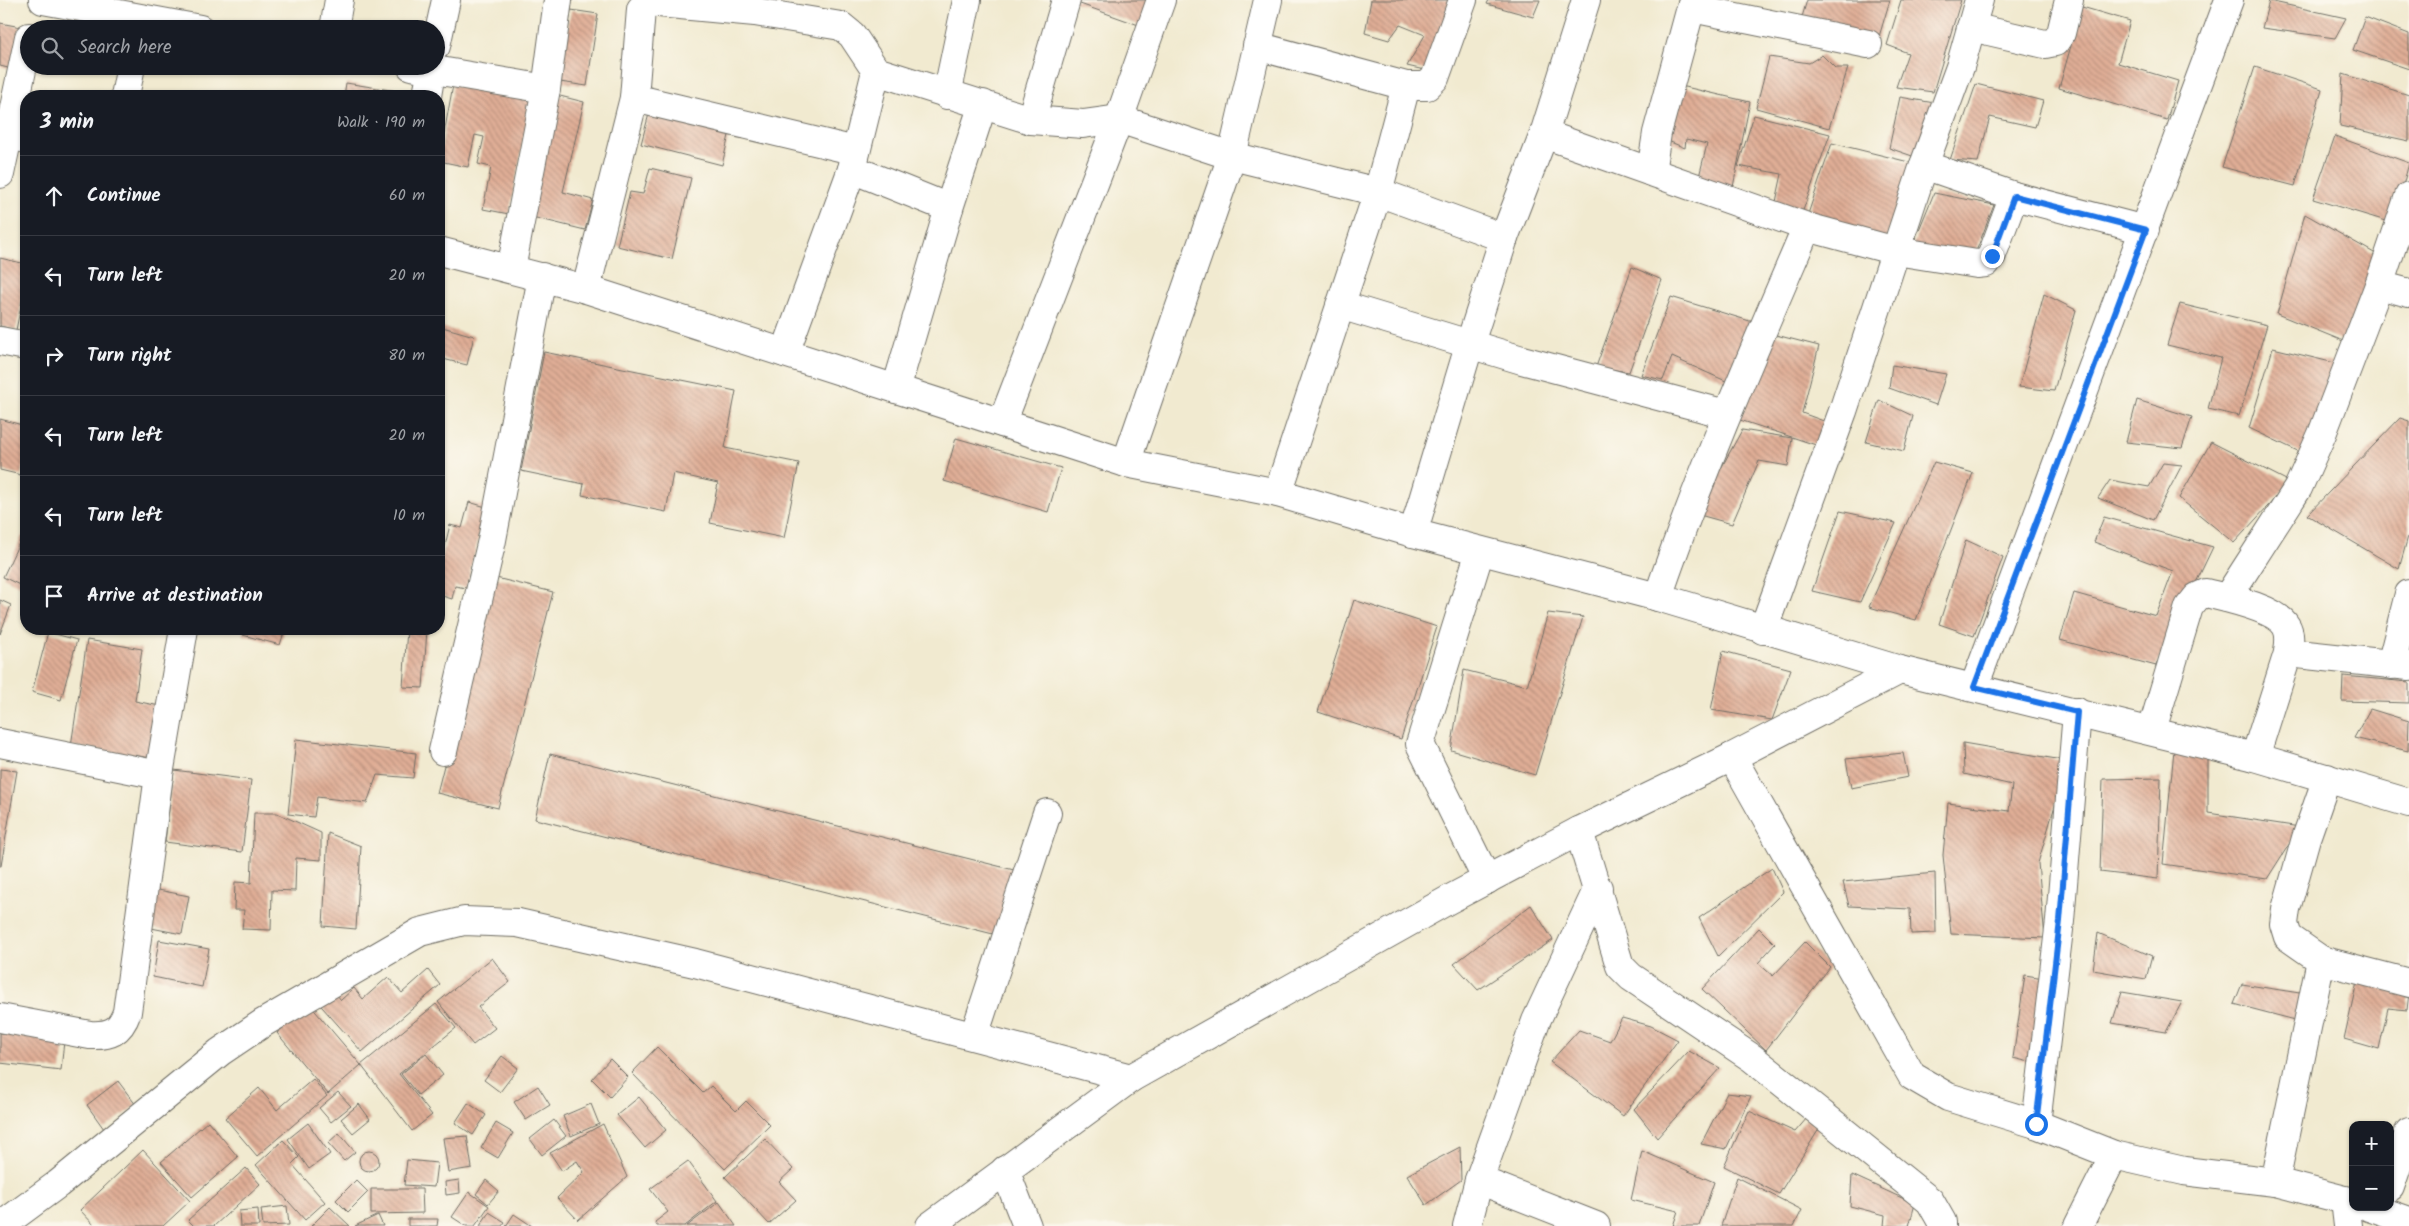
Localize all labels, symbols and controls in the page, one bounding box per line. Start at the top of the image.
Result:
search box [20,20,445,75]
text: Search here [78,33,172,63]
icon: search [38,34,66,62]
text: 3 min [40,106,94,139]
text: Walk · 190 m [337,110,425,135]
text: Continue [87,181,160,211]
icon: ahead [40,182,68,210]
text: 60 m [389,183,425,208]
route end [1981,245,2004,268]
text: Turn left [87,261,162,291]
icon: left [40,262,68,290]
text: 20 m [389,263,425,288]
text: Turn right [87,341,172,371]
icon: right [40,342,68,370]
text: 80 m [388,343,425,368]
text: Turn left [87,421,162,451]
icon: left [40,422,68,450]
text: 20 m [389,423,425,448]
text: Turn left [87,501,162,531]
icon: left [40,502,68,530]
text: 10 m [393,503,425,528]
text: Arrive at destination [87,581,263,611]
icon: arrive [40,582,68,610]
route start [2025,1113,2048,1136]
map controls [2349,1121,2394,1211]
button: + [2349,1121,2394,1166]
button: − [2349,1166,2394,1211]

